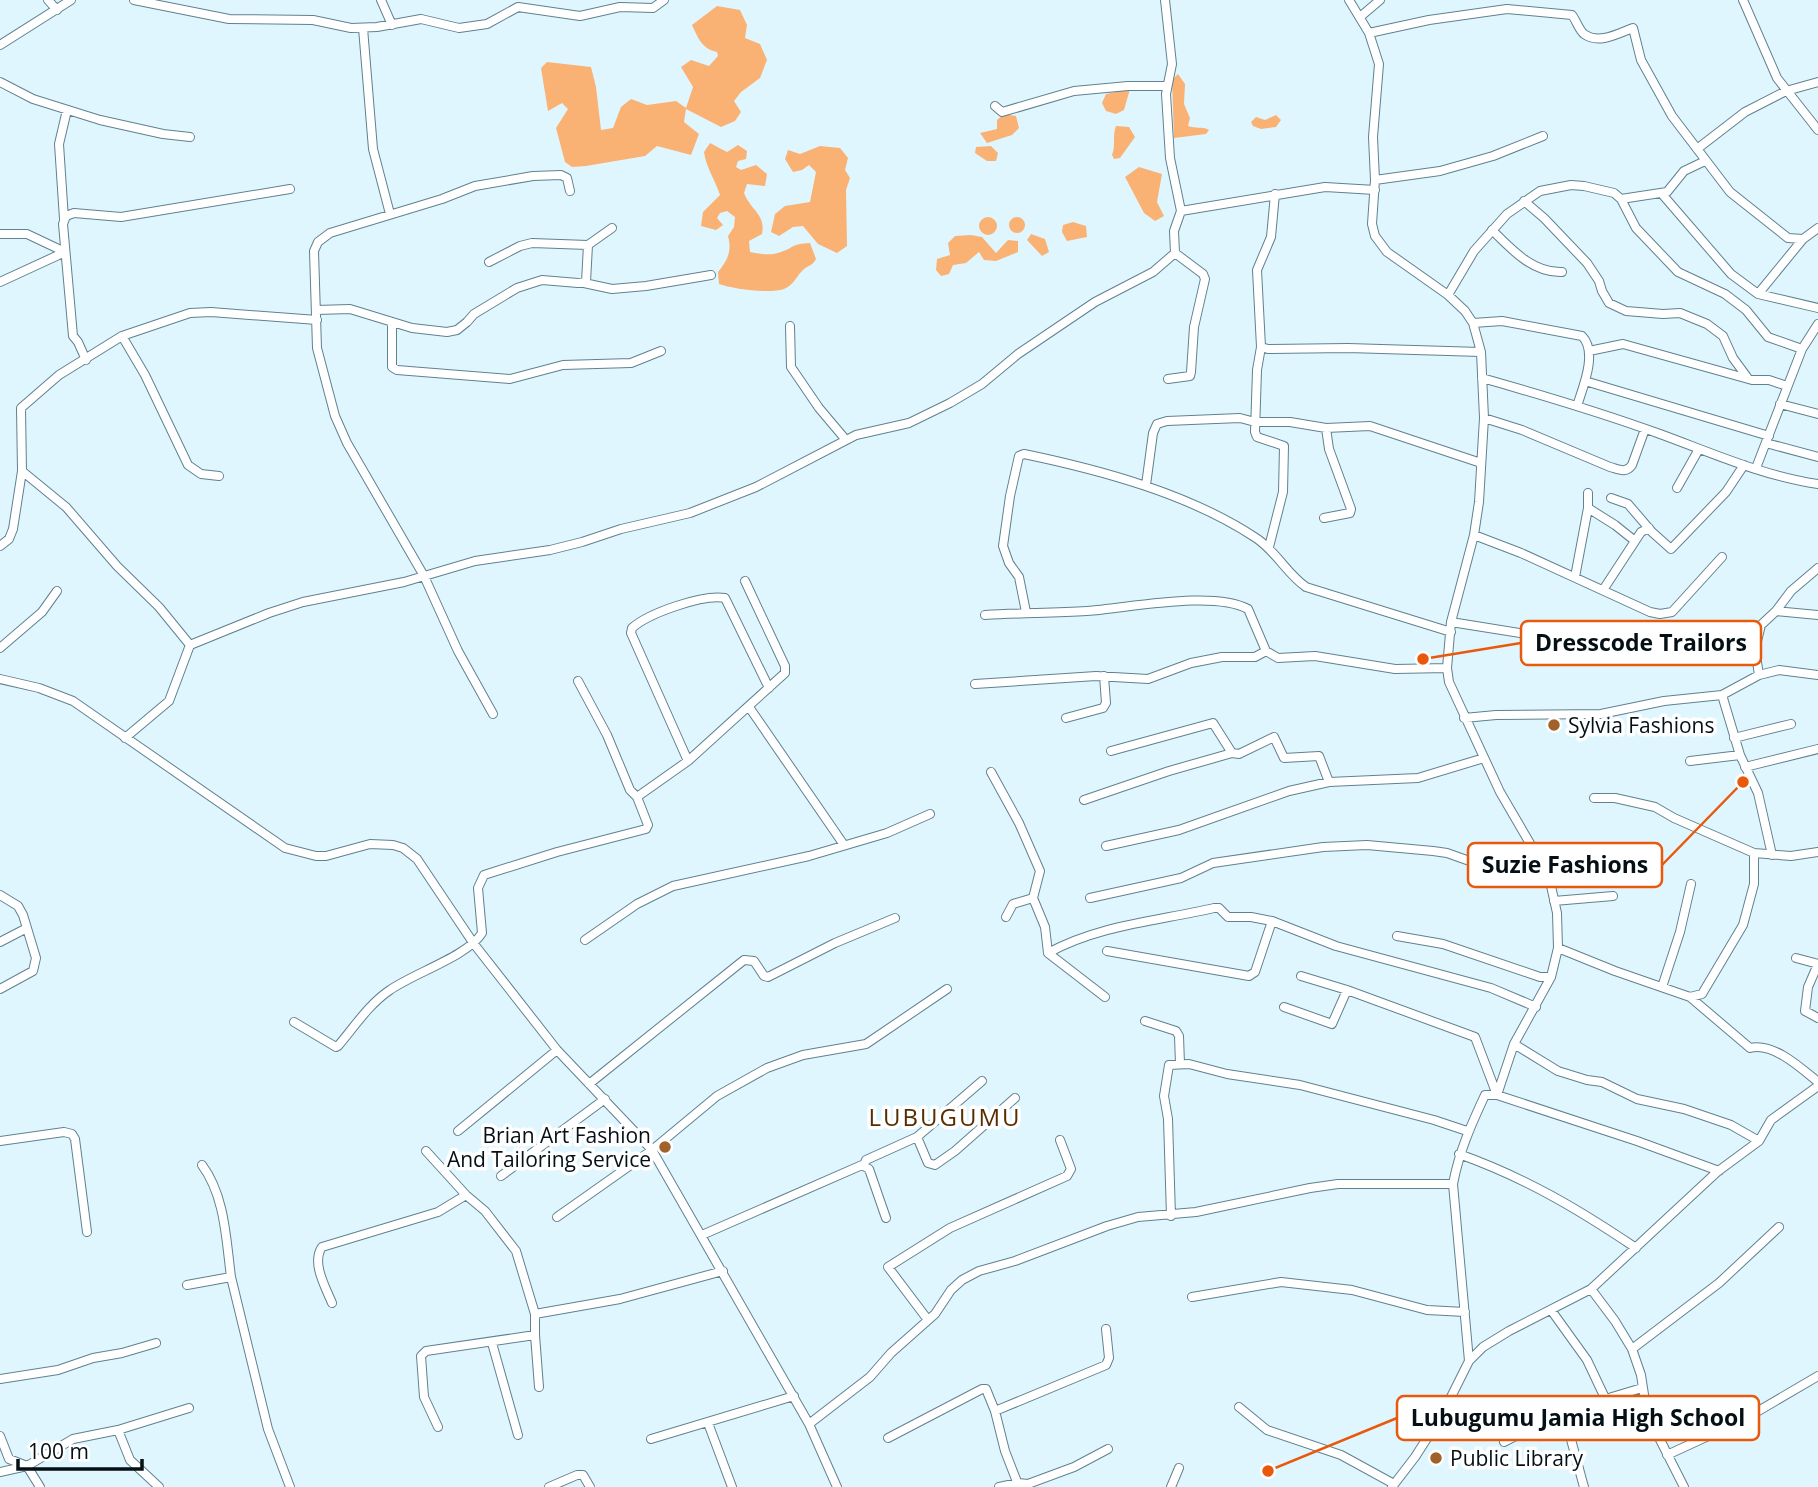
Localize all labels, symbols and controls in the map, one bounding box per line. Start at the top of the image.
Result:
callout: Dresscode Trailors [1521,621,1761,665]
text: Dresscode Trailors [1535,626,1747,658]
place label: Sylvia Fashions [1568,711,1714,739]
marker: Sylvia Fashions [1546,717,1562,733]
callout: Suzie Fashions [1468,843,1662,887]
text: Suzie Fashions [1482,848,1648,880]
district label: LUBUGUMU [868,1100,1022,1133]
place label: Brian Art Fashion And Tailoring Service [447,1121,651,1173]
marker: Brian Art Fashion And Tailoring Service [657,1139,673,1155]
callout: Lubugumu Jamia High School [1397,1396,1759,1440]
text: Lubugumu Jamia High School [1411,1401,1745,1433]
scale bar [18,1428,142,1472]
text: 100 m [28,1437,89,1465]
place label: Public Library [1450,1444,1583,1472]
marker: Public Library [1428,1450,1444,1466]

